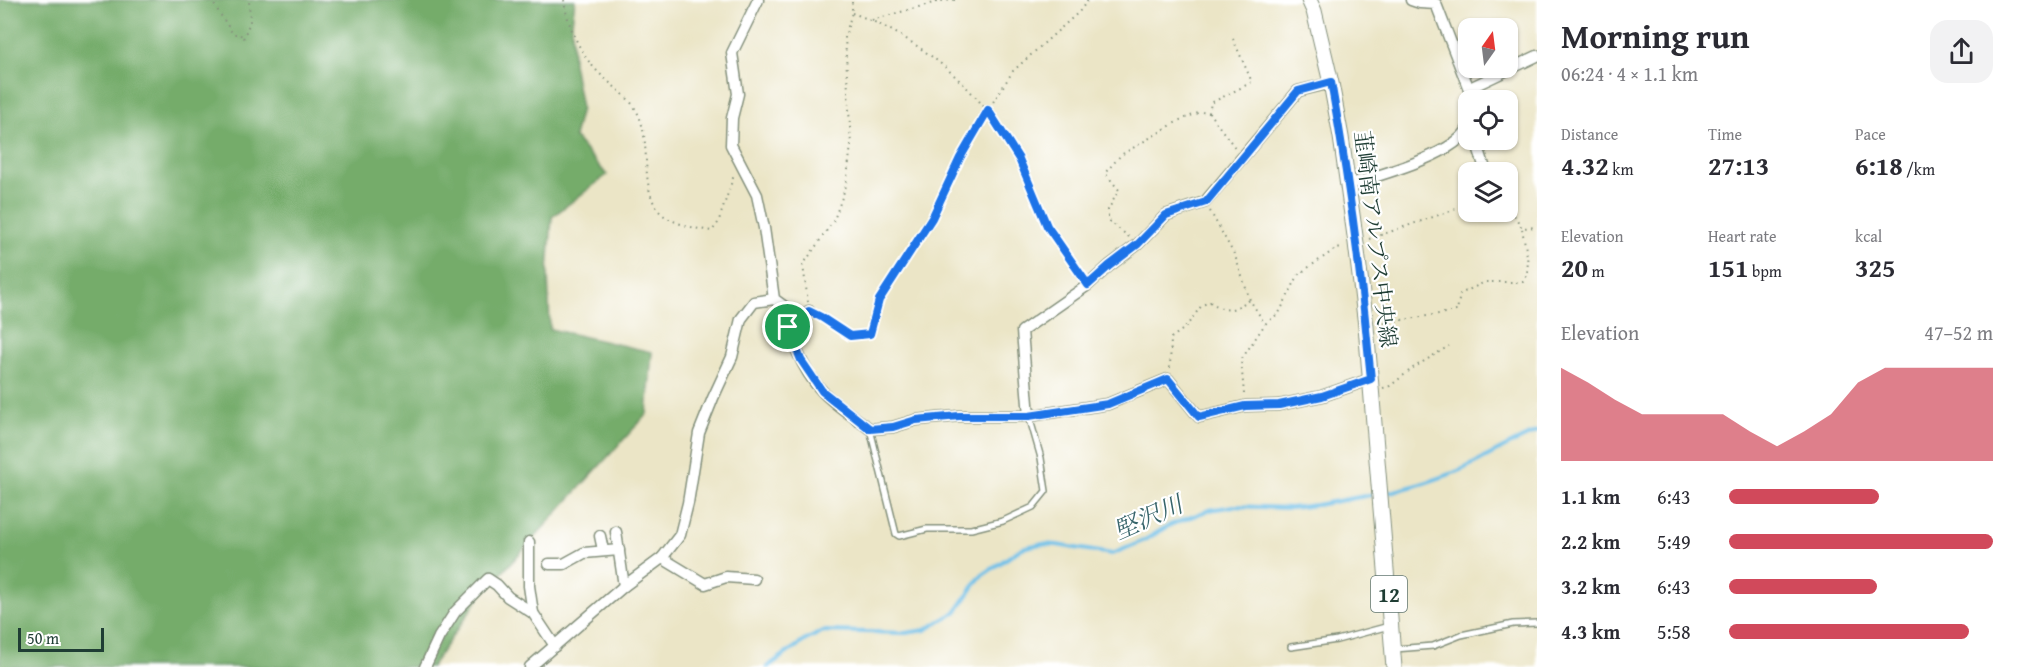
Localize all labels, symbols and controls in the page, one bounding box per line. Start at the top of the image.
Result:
text: Morning run [1561,12,1750,60]
north arrow [1458,18,1518,78]
map controls [1458,18,1518,222]
button: share [1930,20,1993,83]
text: 06:24 · 4 × 1.1 km [1561,59,1698,88]
button: locate [1458,90,1518,150]
text: Distance [1561,122,1618,146]
text: Time [1708,122,1742,146]
text: Pace [1855,122,1886,146]
street label: 韮崎南アルプス中央線 [1347,129,1405,349]
text: 4.32 [1561,146,1609,185]
text: 27:13 [1708,146,1769,185]
text: 6:18 [1855,146,1903,185]
text: km [1609,157,1633,181]
text: /km [1903,157,1935,181]
button: layers [1458,162,1518,222]
text: Elevation [1561,224,1624,248]
text: Heart rate [1708,224,1777,248]
text: kcal [1855,224,1882,248]
text: 20 [1561,248,1588,287]
text: 151 [1708,248,1748,287]
text: 325 [1855,248,1895,287]
text: m [1588,259,1605,283]
text: bpm [1748,259,1782,283]
pin [762,301,813,352]
icon: arrive [771,310,804,343]
text: Elevation [1561,318,1639,347]
text: 47–52 m [1924,318,1993,347]
text: 1.1 km [1561,482,1620,511]
text: 6:43 [1657,482,1691,511]
water label: 堅沢川 [1108,485,1191,548]
text: 2.2 km [1561,527,1620,556]
text: 5:49 [1657,527,1691,556]
text: 3.2 km [1561,572,1620,601]
text: 6:43 [1657,572,1691,601]
road number: 12 [1371,576,1407,612]
text: 4.3 km [1561,617,1620,646]
text: 5:58 [1657,617,1691,646]
scale bar [18,625,104,652]
text: 50 m [27,626,59,650]

